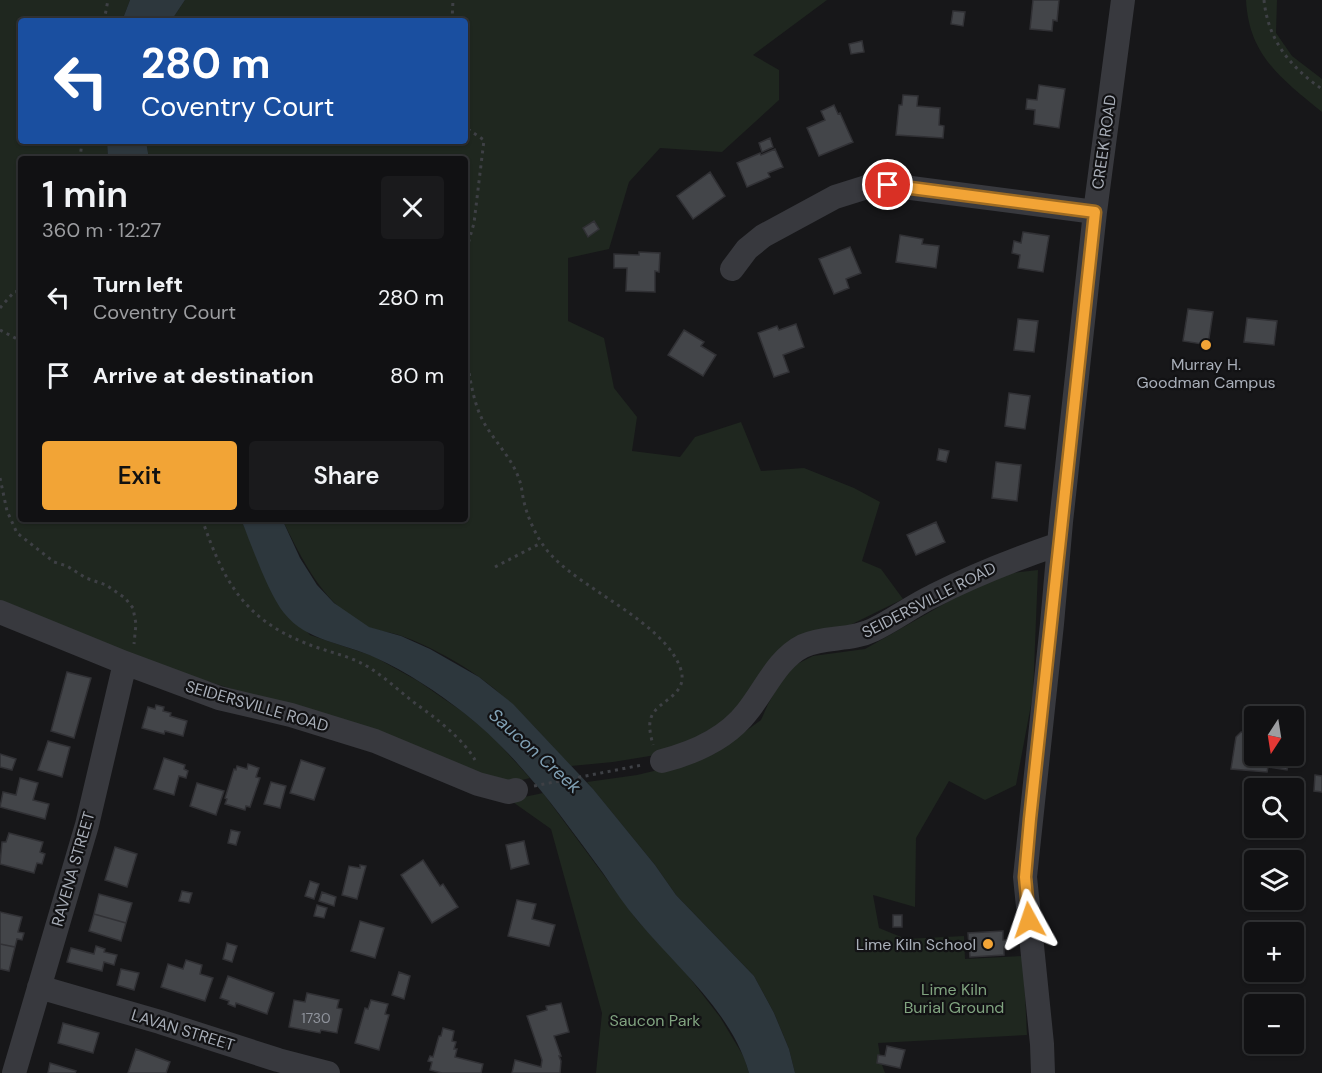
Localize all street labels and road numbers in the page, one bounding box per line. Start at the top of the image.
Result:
street label: CREEK ROAD [1087,93,1121,191]
street label: SEIDERSVILLE ROAD [858,557,1000,643]
street label: SEIDERSVILLE ROAD [183,676,331,736]
street label: RAVENA STREET [47,809,99,929]
street label: LAVAN STREET [129,1004,237,1056]

